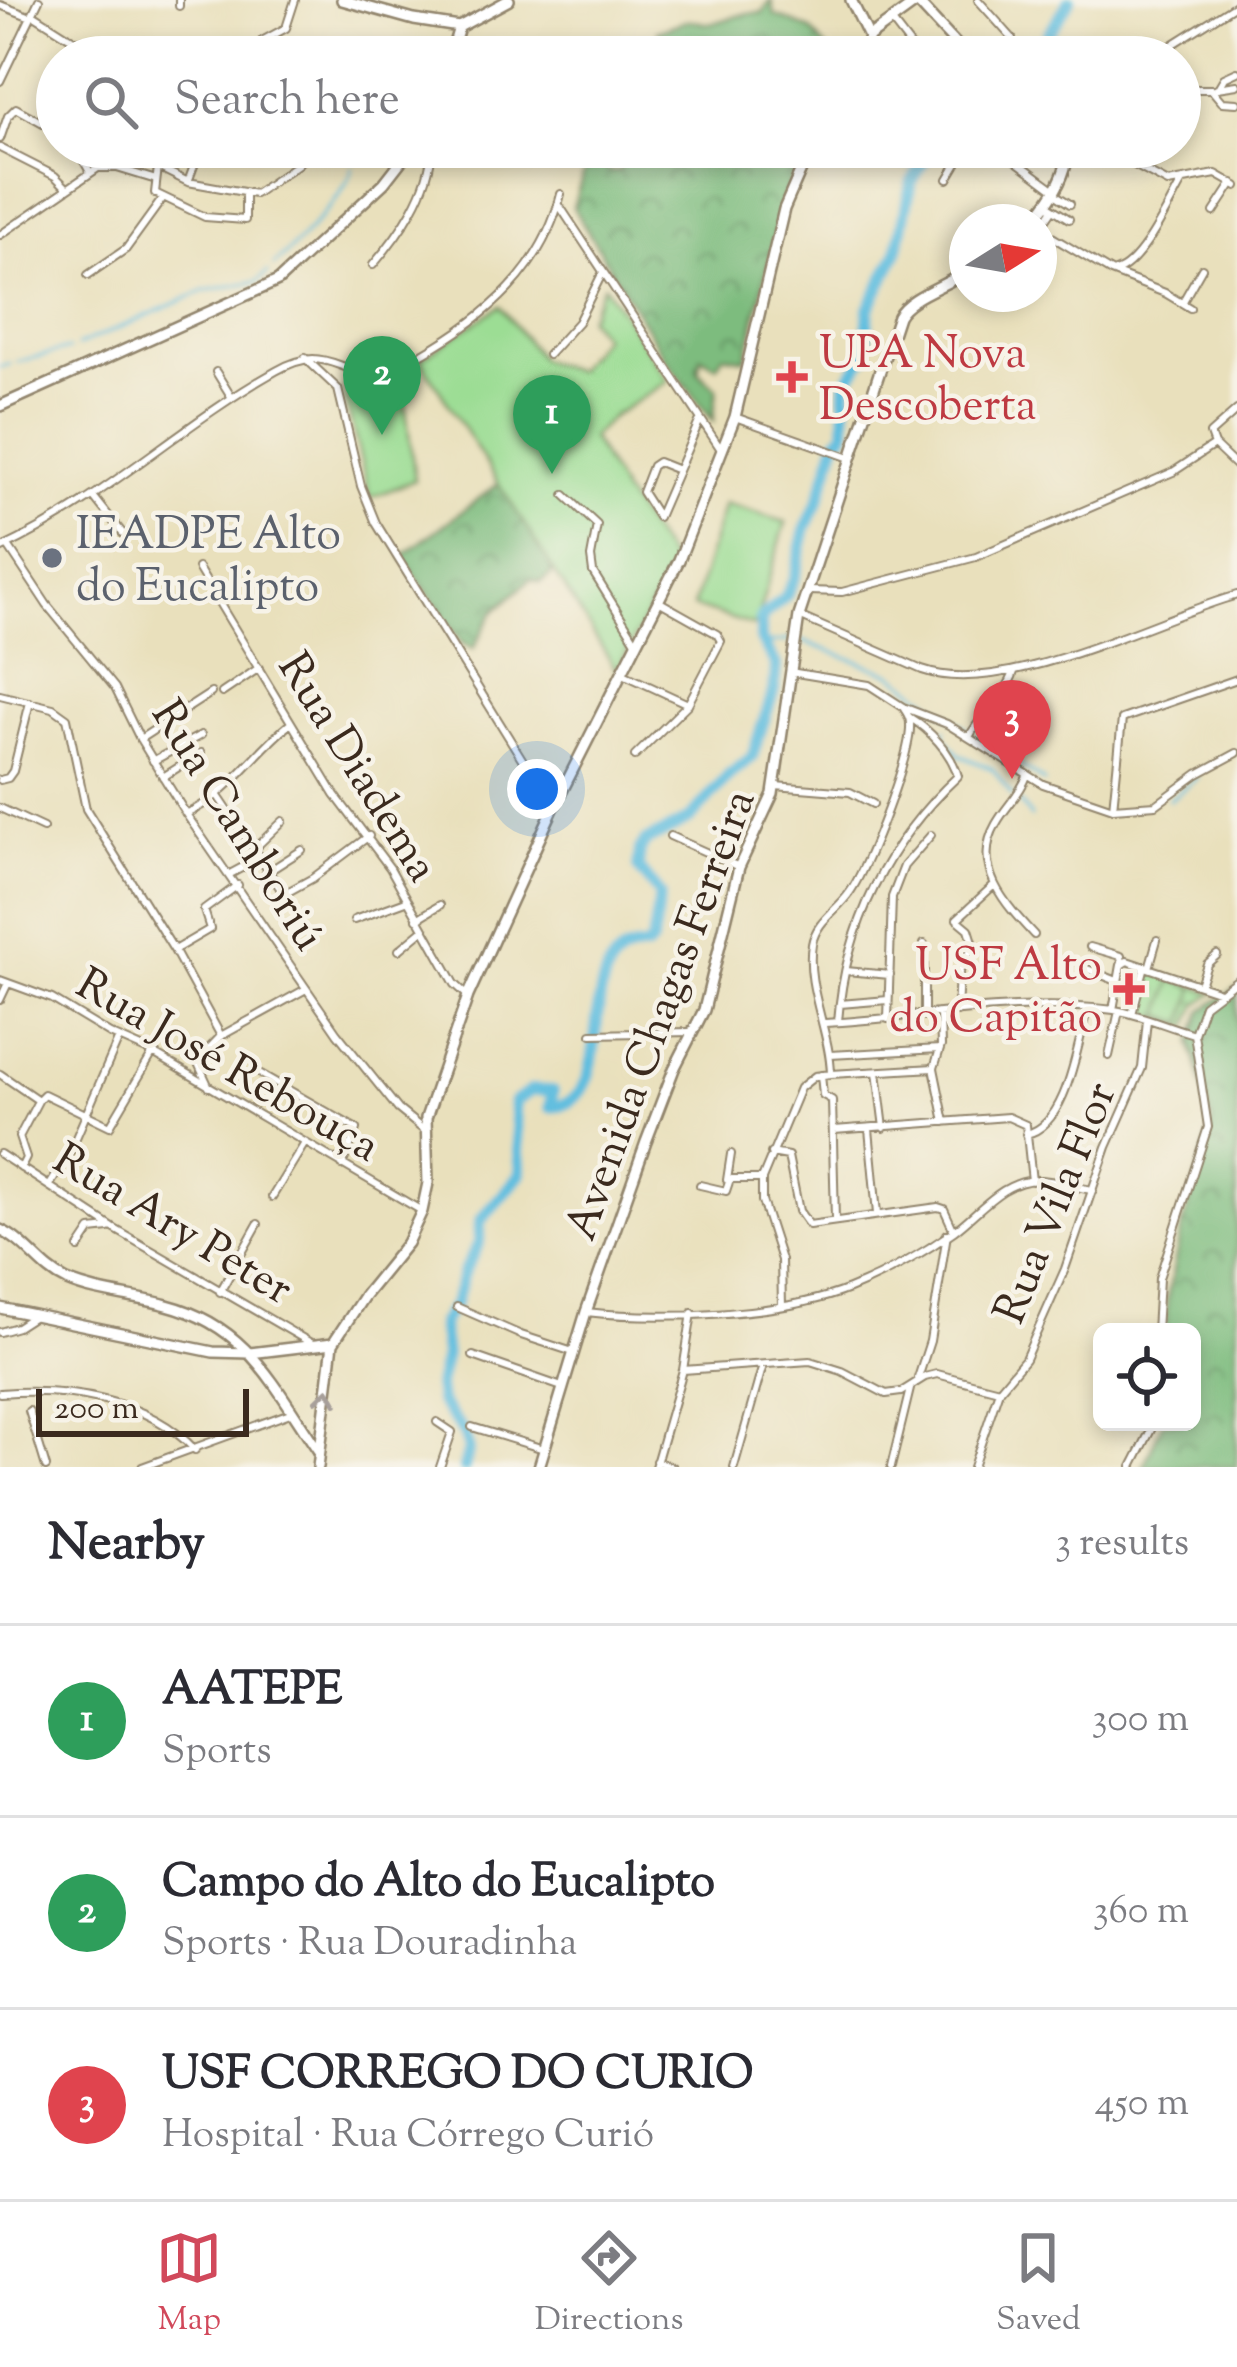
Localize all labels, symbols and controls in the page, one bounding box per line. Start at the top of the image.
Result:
search box [36,36,1201,168]
icon: search [78,69,144,135]
text: Search here [174,70,400,135]
north arrow [949,204,1057,312]
place label: UPA Nova Descoberta [819,324,1036,441]
pin: 2 [343,336,421,435]
marker: UPA Nova Descoberta [776,361,808,393]
pin: 1 [513,375,591,474]
place label: IEADPE Alto do Eucalipto [76,505,341,622]
marker: IEADPE Alto do Eucalipto [39,545,65,571]
street label: Rua Diadema [259,642,452,896]
pin: 3 [973,680,1051,779]
street label: Rua Camboriú [132,689,338,965]
your location [507,759,567,819]
street label: Avenida Chagas Ferreira [551,782,775,1250]
place label: USF Alto do Capitão [889,936,1102,1053]
street label: Rua José Rebouça [62,954,390,1181]
marker: USF Alto do Capitão [1113,973,1145,1005]
street label: Rua Vila Flor [980,1074,1136,1335]
street label: Rua Ary Peter [39,1130,303,1324]
map controls [1093,1323,1201,1431]
button: locate [1093,1323,1201,1431]
scale bar [36,1383,249,1436]
text: 200 m [54,1386,139,1434]
one-way arrow [313,1387,339,1407]
text: Nearby [48,1509,205,1582]
text: 3 results [1055,1517,1189,1573]
text: AATEPE [162,1660,343,1725]
text: 1 [80,1693,94,1749]
text: 300 m [1092,1693,1189,1749]
text: Sports [162,1725,272,1781]
text: Campo do Alto do Eucalipto [162,1852,715,1917]
text: 2 [78,1885,96,1941]
text: 360 m [1093,1885,1189,1941]
text: Sports · Rua Douradinha [162,1917,577,1973]
text: USF CORREGO DO CURIO [162,2044,753,2109]
text: 3 [79,2077,95,2133]
text: 450 m [1095,2077,1189,2133]
text: Hospital · Rua Córrego Curió [162,2109,654,2165]
tab: Map [156,2225,222,2345]
tab: Directions [535,2225,684,2345]
tab: Saved [996,2225,1081,2345]

